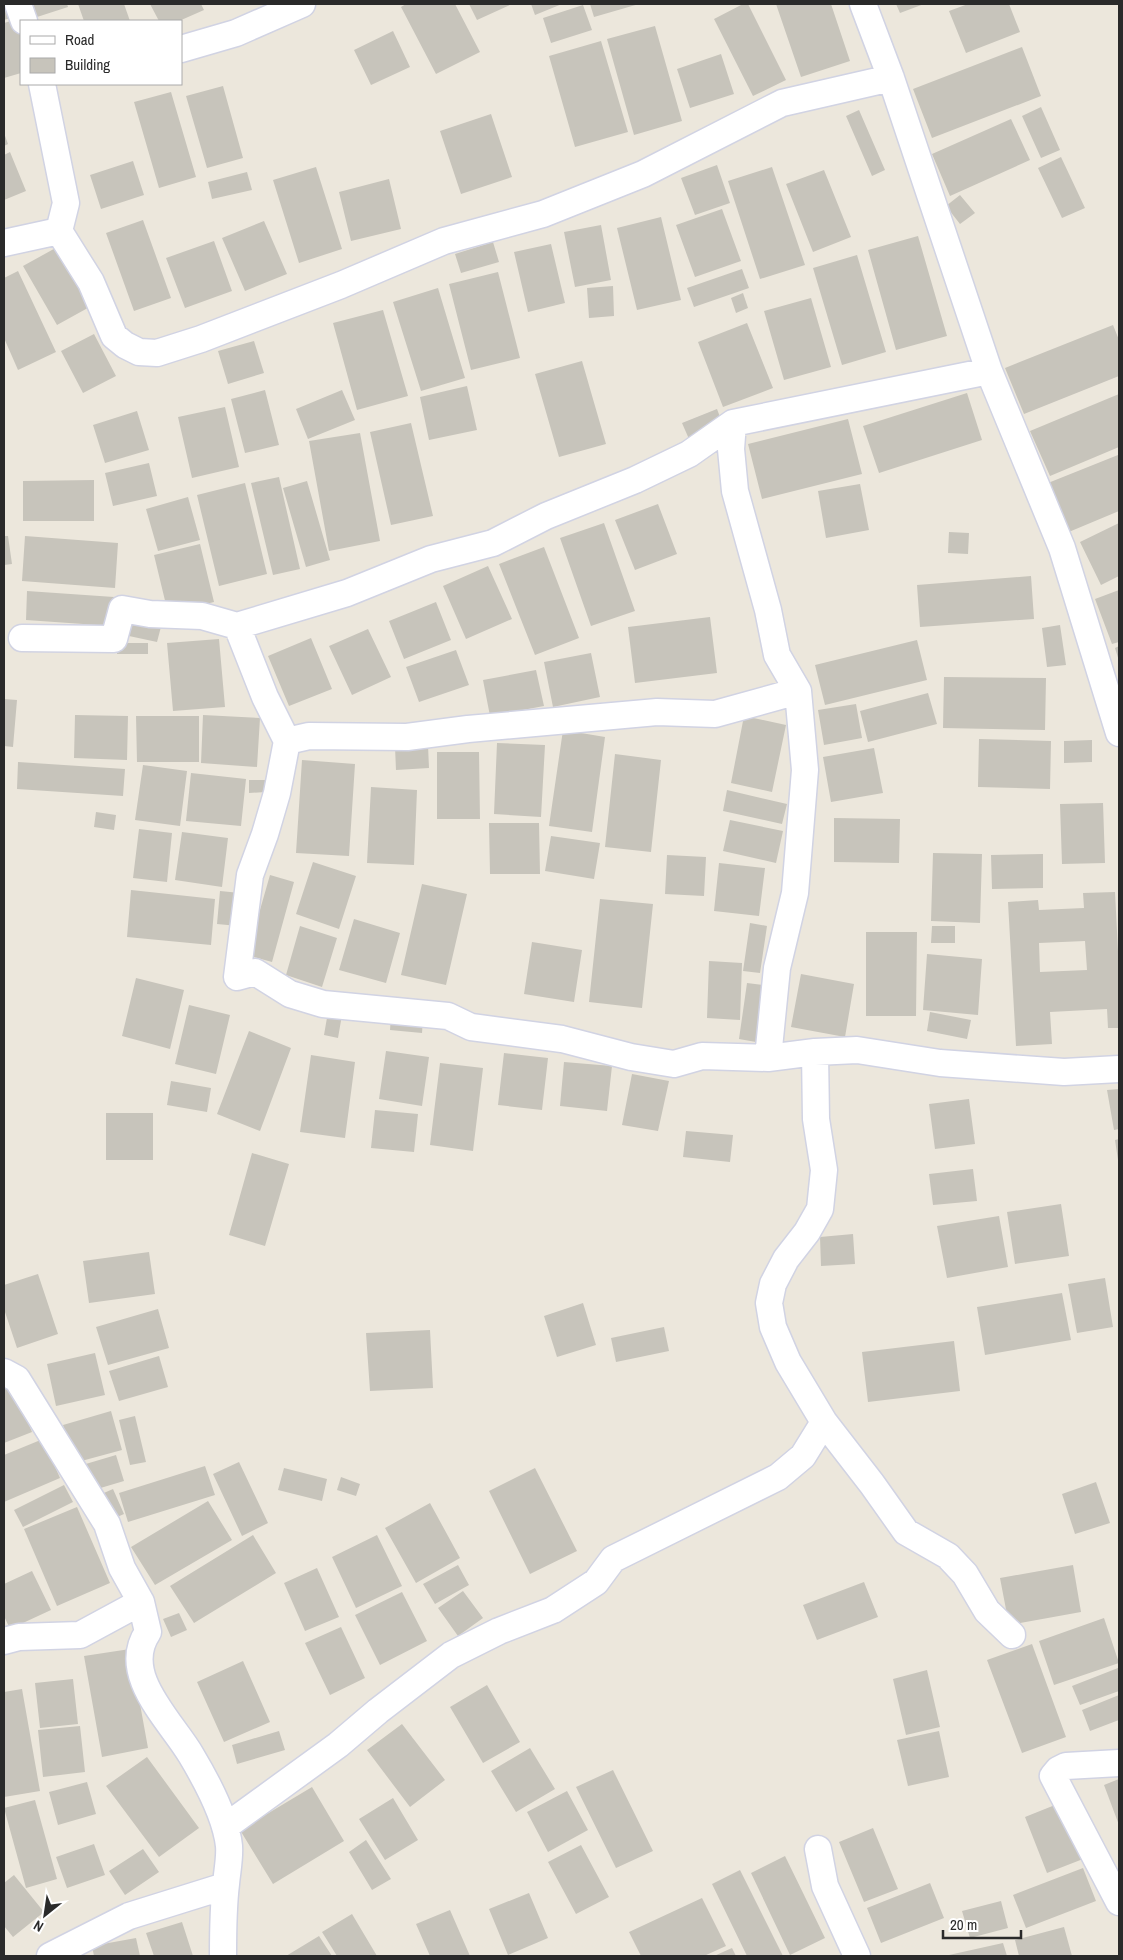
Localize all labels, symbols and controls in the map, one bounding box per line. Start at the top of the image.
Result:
legend [20,20,182,85]
text: Road [65,29,94,50]
text: Building [65,54,110,75]
north arrow [20,1890,70,1940]
scale bar [943,1908,1020,1940]
text: 20 m [950,1914,977,1935]
text: N [30,1916,47,1936]

